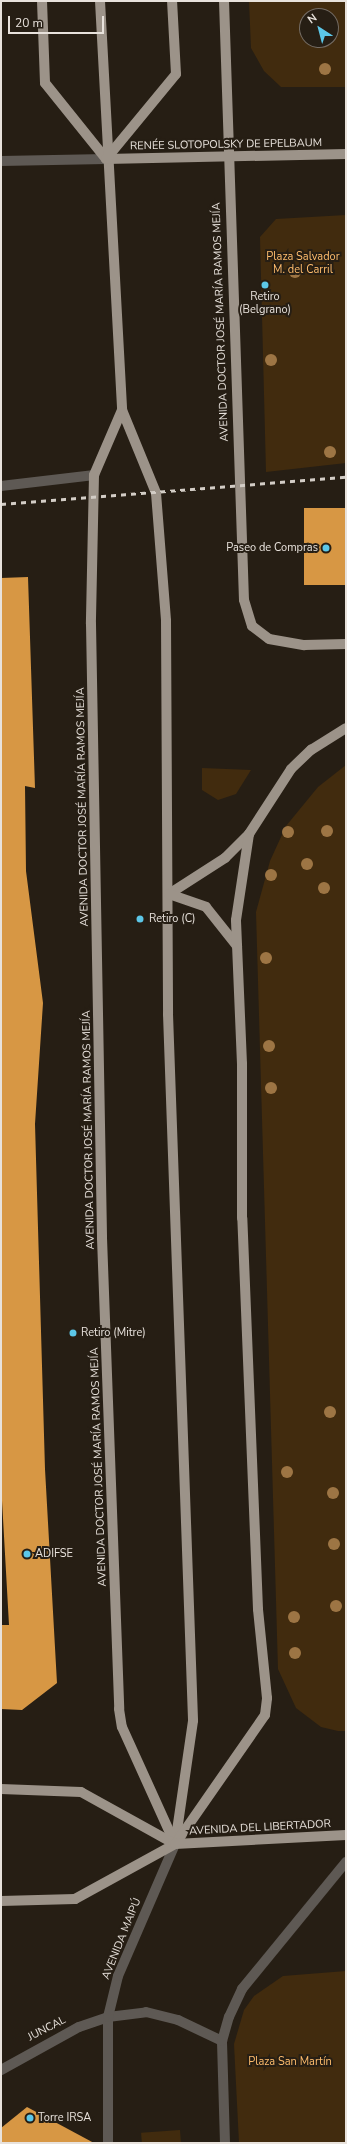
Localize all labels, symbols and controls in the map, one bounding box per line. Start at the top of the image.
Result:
scale bar [10,8,106,34]
north arrow [299,8,339,48]
text: N [304,10,320,27]
text: 20 m [15,15,43,31]
street label: RENÉE SLOTOPOLSKY DE EPELBAUM [130,137,322,153]
street label: AVENIDA DOCTOR JOSÉ MARÍA RAMOS MEJÍA [210,202,232,442]
park label: Plaza Salvador M. del Carril [266,251,340,277]
marker: Retiro (Belgrano) [260,280,270,290]
place label: Retiro (Belgrano) [239,291,291,317]
place label: Paseo de Compras [226,541,318,555]
marker: Paseo de Compras [321,543,331,553]
street label: AVENIDA DOCTOR JOSÉ MARÍA RAMOS MEJÍA [74,687,92,927]
place label: Retiro (C) [149,912,196,926]
marker: Retiro (C) [134,913,146,925]
street label: AVENIDA DOCTOR JOSÉ MARÍA RAMOS MEJÍA [80,1010,98,1250]
place label: Retiro (Mitre) [81,1326,146,1340]
marker: Retiro (Mitre) [68,1328,78,1338]
street label: AVENIDA DOCTOR JOSÉ MARÍA RAMOS MEJÍA [88,1347,110,1587]
place label: ADIFSE [35,1547,73,1561]
marker: ADIFSE [22,1549,32,1559]
street label: AVENIDA DEL LIBERTADOR [189,1818,331,1838]
street label: AVENIDA MAIPÚ [100,1896,144,1982]
street label: JUNCAL [26,2014,68,2044]
park label: Plaza San Martín [248,2055,332,2069]
place label: Torre IRSA [38,2111,91,2125]
marker: Torre IRSA [25,2113,35,2123]

